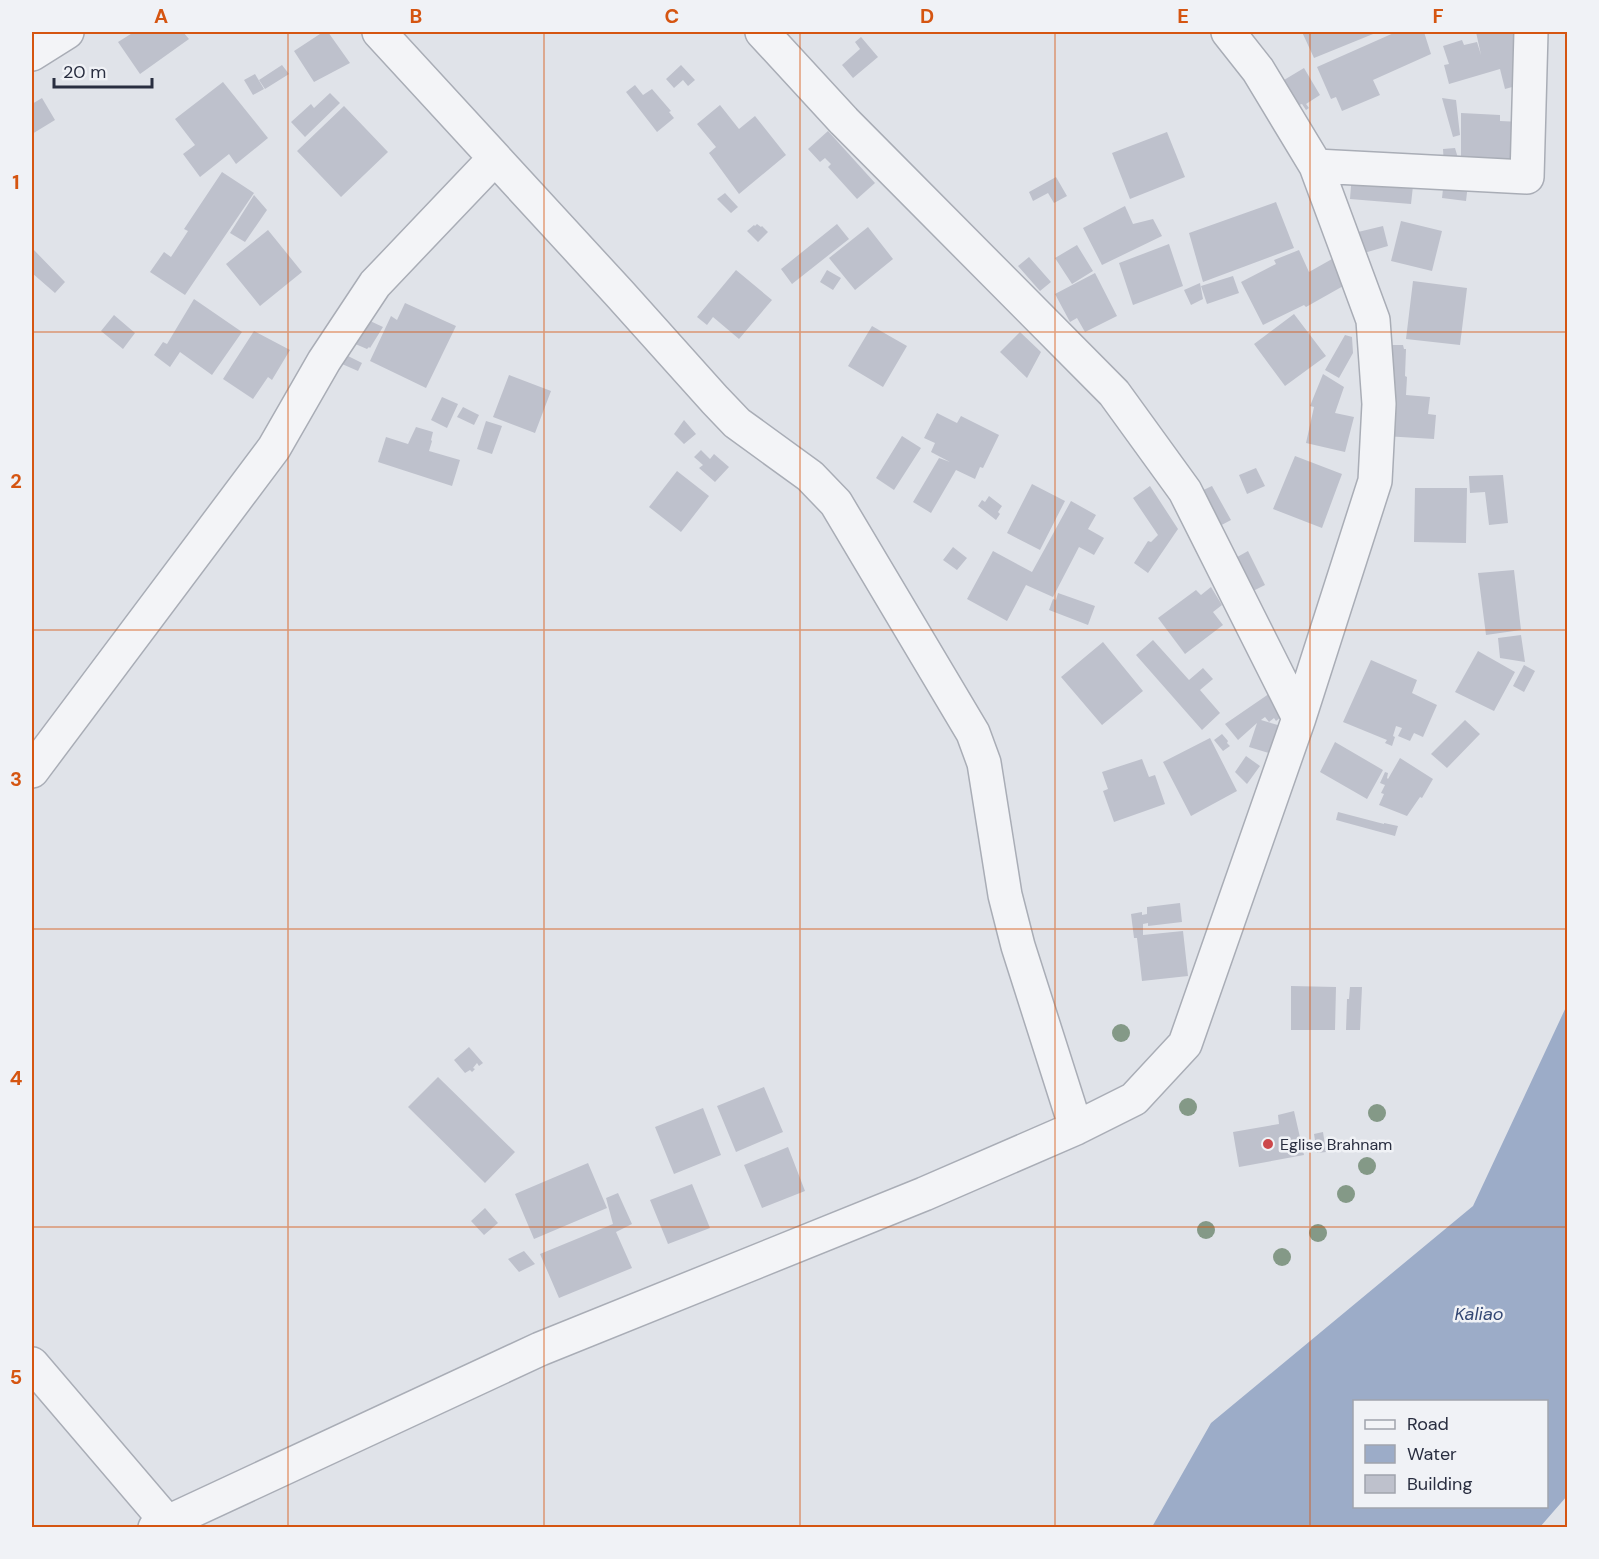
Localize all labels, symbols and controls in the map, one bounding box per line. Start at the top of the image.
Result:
text: A [154,3,168,29]
text: B [410,3,422,29]
text: C [665,3,679,29]
text: D [920,3,934,29]
text: E [1177,3,1189,29]
text: F [1432,3,1444,29]
scale bar [54,51,152,89]
text: 20 m [63,60,106,84]
text: 1 [12,169,20,195]
text: 2 [10,468,22,494]
text: 3 [10,766,22,792]
text: 4 [10,1065,23,1091]
place label: Eglise Brahnam [1280,1134,1392,1155]
marker: Eglise Brahnam [1261,1137,1275,1151]
water label: Kaliao [1454,1302,1504,1326]
text: 5 [10,1364,22,1390]
legend [1353,1400,1548,1508]
text: Road [1407,1412,1449,1436]
text: Water [1407,1442,1457,1466]
text: Building [1407,1472,1472,1496]

